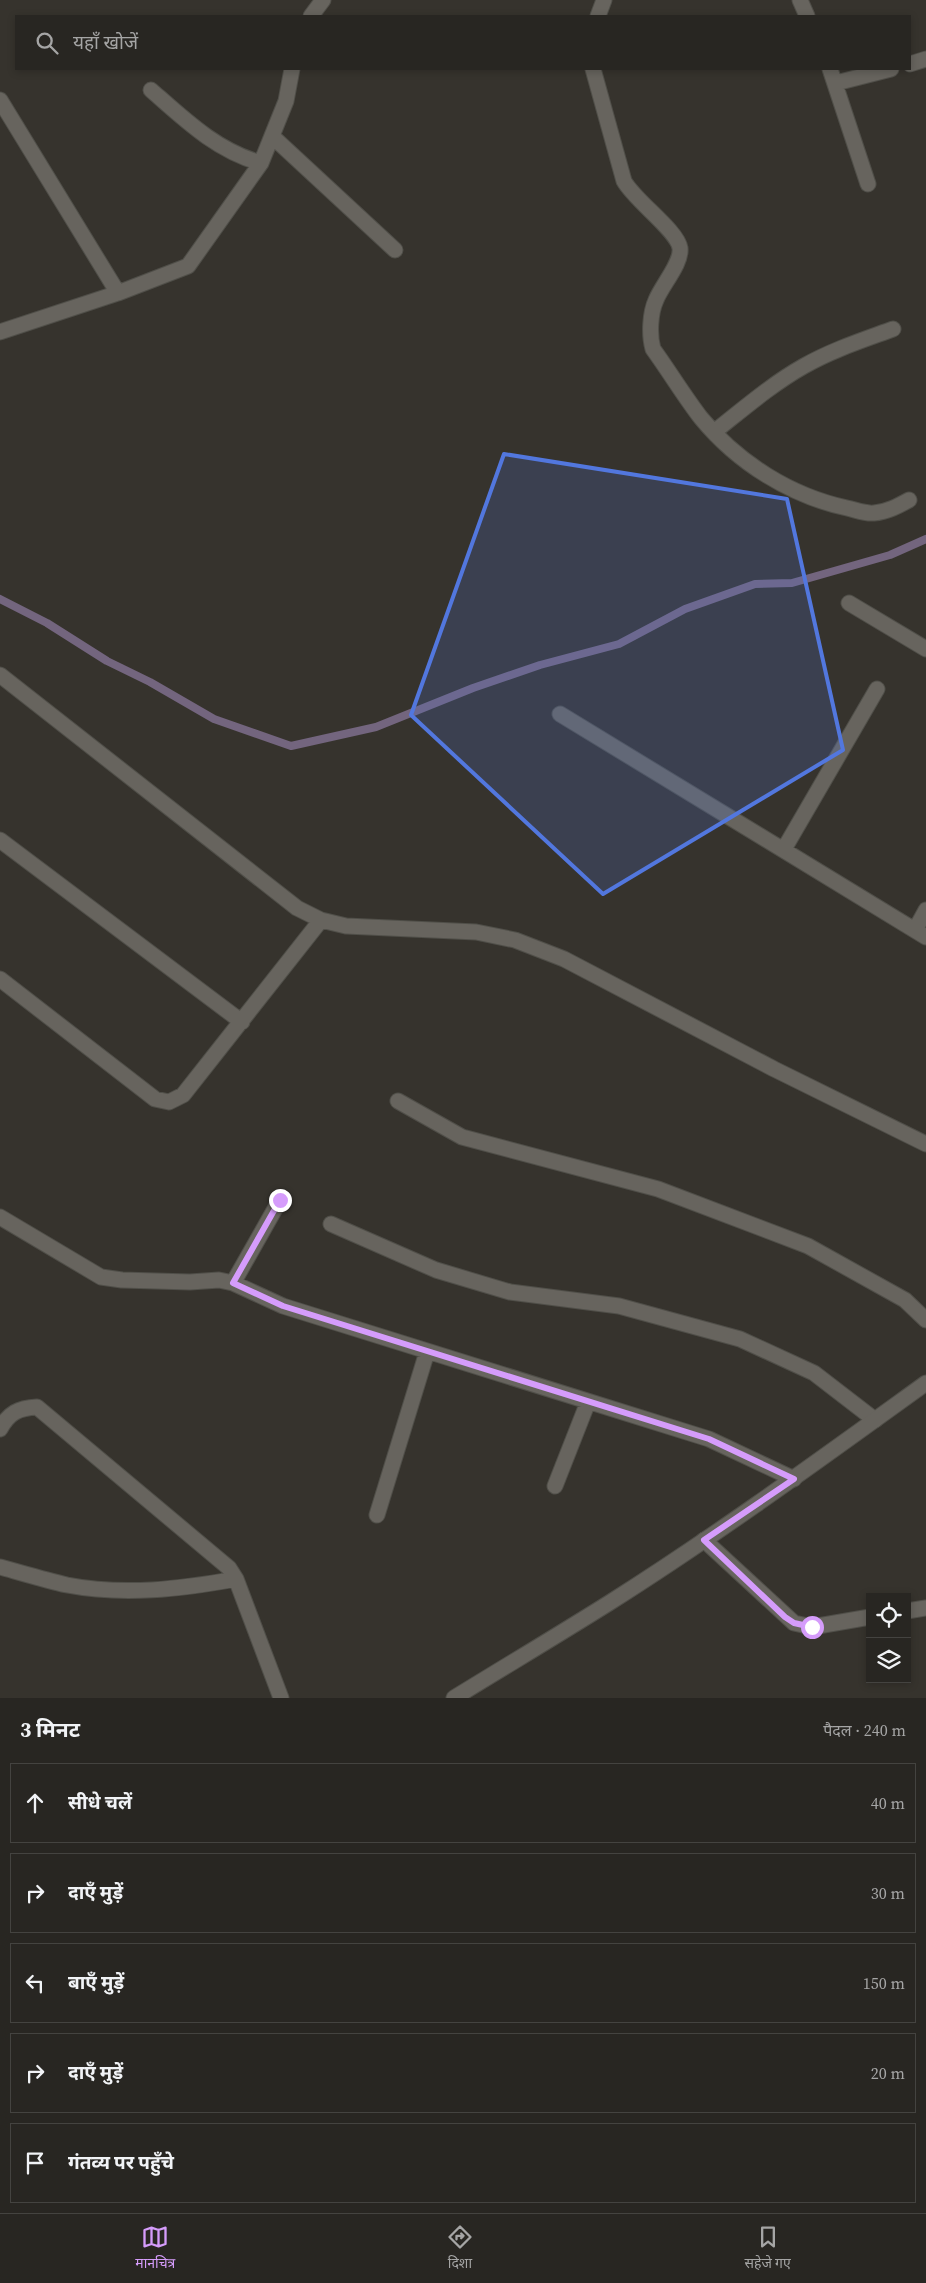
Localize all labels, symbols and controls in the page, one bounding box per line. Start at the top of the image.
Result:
search box [15,15,911,70]
icon: search [33,29,61,57]
text: यहाँ खोजें [73,29,138,55]
route end [269,1189,292,1212]
map controls [866,1593,911,1683]
button: locate [866,1593,911,1638]
route start [801,1616,824,1639]
button: layers [866,1638,911,1683]
text: 3 मिनट [20,1715,80,1744]
text: पैदल · 240 m [823,1719,906,1741]
icon: ahead [21,1789,49,1817]
text: सीधे चलें [68,1789,132,1815]
text: 40 m [871,1792,905,1814]
icon: right [21,1879,49,1907]
text: दाएँ मुड़ें [68,1879,123,1905]
text: 30 m [871,1882,905,1904]
icon: left [21,1969,49,1997]
text: बाएँ मुड़ें [68,1969,124,1995]
text: 150 m [863,1972,905,1994]
icon: right [21,2059,49,2087]
text: दाएँ मुड़ें [68,2059,123,2085]
text: 20 m [871,2062,905,2084]
icon: arrive [21,2149,49,2177]
text: गंतव्य पर पहुँचे [68,2149,174,2175]
tab: मानचित्र [135,2223,175,2274]
tab: दिशा [446,2223,474,2274]
tab: सहेजे गए [745,2223,791,2274]

